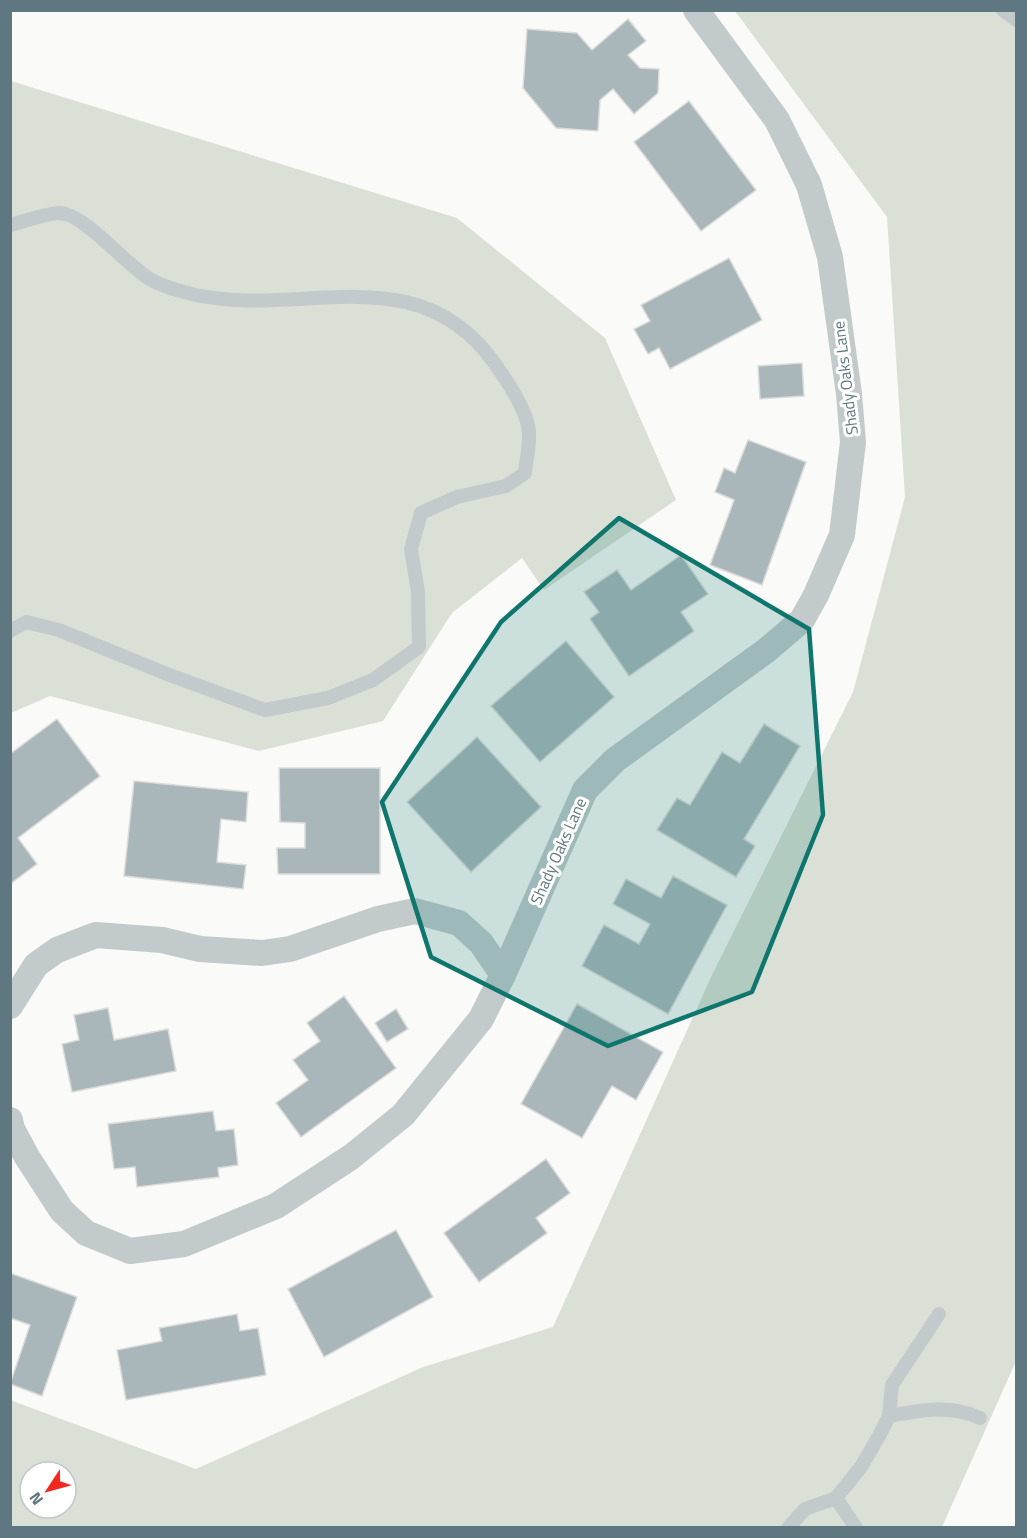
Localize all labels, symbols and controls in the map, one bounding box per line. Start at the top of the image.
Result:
street label: Shady Oaks Lane [826,320,864,436]
street label: Shady Oaks Lane [524,794,592,908]
north arrow [18,1460,78,1520]
text: N [23,1487,49,1510]

